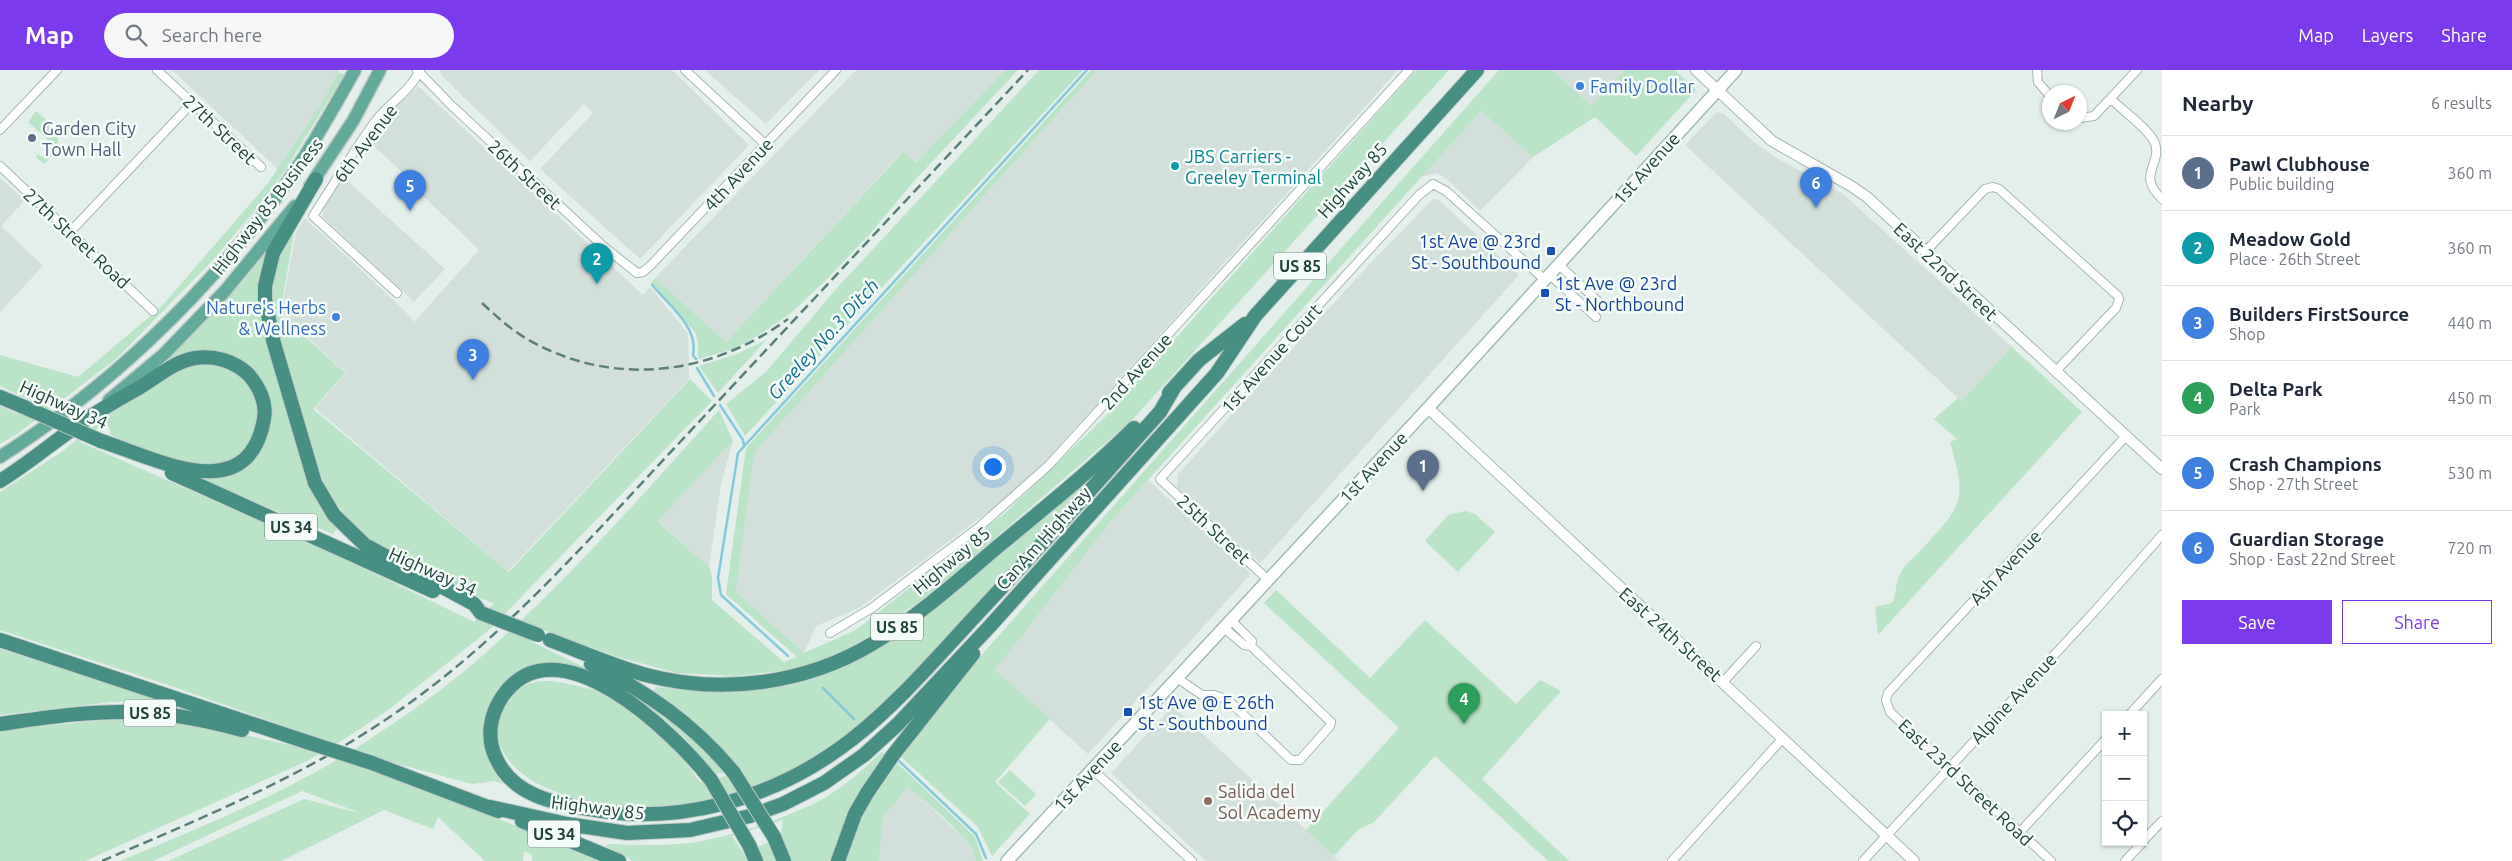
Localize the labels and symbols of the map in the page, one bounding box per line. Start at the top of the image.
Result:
place label: Family Dollar [1590,76,1694,96]
marker: Family Dollar [1574,80,1586,92]
north arrow [2042,85,2087,130]
street label: 27th Street [180,90,260,168]
street label: 6th Avenue [329,100,401,186]
place label: Garden City Town Hall [42,118,136,159]
street label: 1st Avenue [1609,128,1683,208]
marker: Garden City Town Hall [26,132,38,144]
street label: 4th Avenue [699,133,777,215]
street label: Highway 85 Business [208,134,327,278]
street label: 26th Street [485,135,565,213]
street label: Highway 85 [1313,138,1391,222]
place label: JBS Carriers - Greeley Terminal [1185,146,1321,187]
marker: JBS Carriers - Greeley Terminal [1169,160,1181,172]
pin: 6 [1800,167,1832,208]
pin: 5 [394,170,426,211]
street label: 27th Street Road [20,184,134,292]
street label: East 22nd Street [1890,218,2002,324]
place label: 1st Ave @ 23rd St - Southbound [1411,231,1541,272]
pin: 2 [581,243,613,284]
marker: 1st Ave @ 23rd St - Southbound [1545,245,1557,257]
road number: US 85 [1274,252,1326,280]
place label: 1st Ave @ 23rd St - Northbound [1555,273,1685,314]
water label: Greeley No.3 Ditch [763,274,883,404]
marker: 1st Ave @ 23rd St - Northbound [1539,287,1551,299]
place label: Nature's Herbs & Wellness [206,297,326,338]
street label: 1st Avenue Court [1217,299,1325,417]
marker: Nature's Herbs & Wellness [330,311,342,323]
street label: 2nd Avenue [1097,329,1175,413]
pin: 3 [457,339,489,380]
street label: Highway 34 [17,376,111,432]
street label: 1st Avenue [1335,427,1411,507]
pin: 1 [1407,450,1439,491]
your location [980,454,1006,480]
street label: CanAm Highway [992,482,1095,593]
street label: 25th Street [1174,490,1254,568]
road number: US 34 [265,514,317,541]
street label: Highway 85 [909,522,993,598]
street label: Ash Avenue [1965,526,2045,608]
street label: Highway 34 [386,543,480,599]
street label: East 24th Street [1616,583,1726,685]
road number: US 85 [871,614,923,640]
street label: Alpine Avenue [1966,649,2060,747]
pin: 4 [1448,683,1480,724]
place label: 1st Ave @ E 26th St - Southbound [1138,692,1274,733]
road number: US 85 [124,700,176,726]
marker: 1st Ave @ E 26th St - Southbound [1122,706,1134,718]
street label: East 23rd Street Road [1895,715,2037,849]
street label: 1st Avenue [1049,735,1125,815]
place label: Salida del Sol Academy [1218,781,1321,822]
street label: Highway 85 [550,791,646,823]
marker: Salida del Sol Academy [1202,795,1214,807]
road number: US 34 [528,821,580,848]

